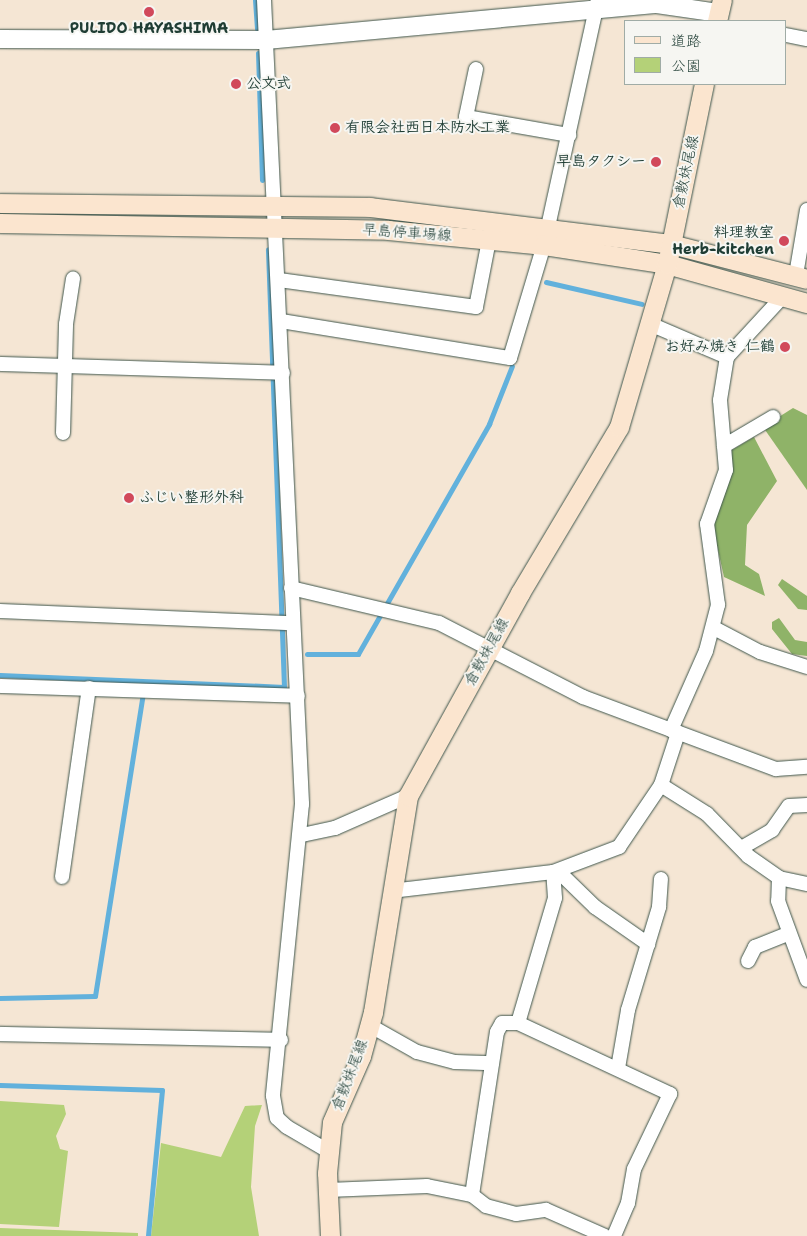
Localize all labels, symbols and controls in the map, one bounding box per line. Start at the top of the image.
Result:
marker: PULIDO HAYASHIMA [143,6,155,18]
place label: PULIDO HAYASHIMA [70,20,228,38]
legend [624,20,787,85]
text: 道路 [671,31,701,51]
text: 公園 [671,56,701,76]
place label: 公文式 [246,75,291,93]
marker: 公文式 [230,78,242,90]
place label: 有限会社西日本防水工業 [345,119,510,137]
marker: 有限会社西日本防水工業 [329,122,341,134]
street label: 倉敷妹尾線 [669,133,703,211]
place label: 早島タクシー [556,153,646,171]
marker: 早島タクシー [650,156,662,168]
street label: 早島停車場線 [361,221,453,245]
place label: 料理教室 Herb-kitchen [672,223,774,258]
marker: 料理教室 Herb-kitchen [778,235,790,247]
place label: お好み焼き 仁鶴 [665,338,775,356]
marker: お好み焼き 仁鶴 [779,341,791,353]
place label: ふじい整形外科 [139,489,244,507]
marker: ふじい整形外科 [123,492,135,504]
street label: 倉敷妹尾線 [461,615,513,689]
street label: 倉敷妹尾線 [328,1037,372,1113]

